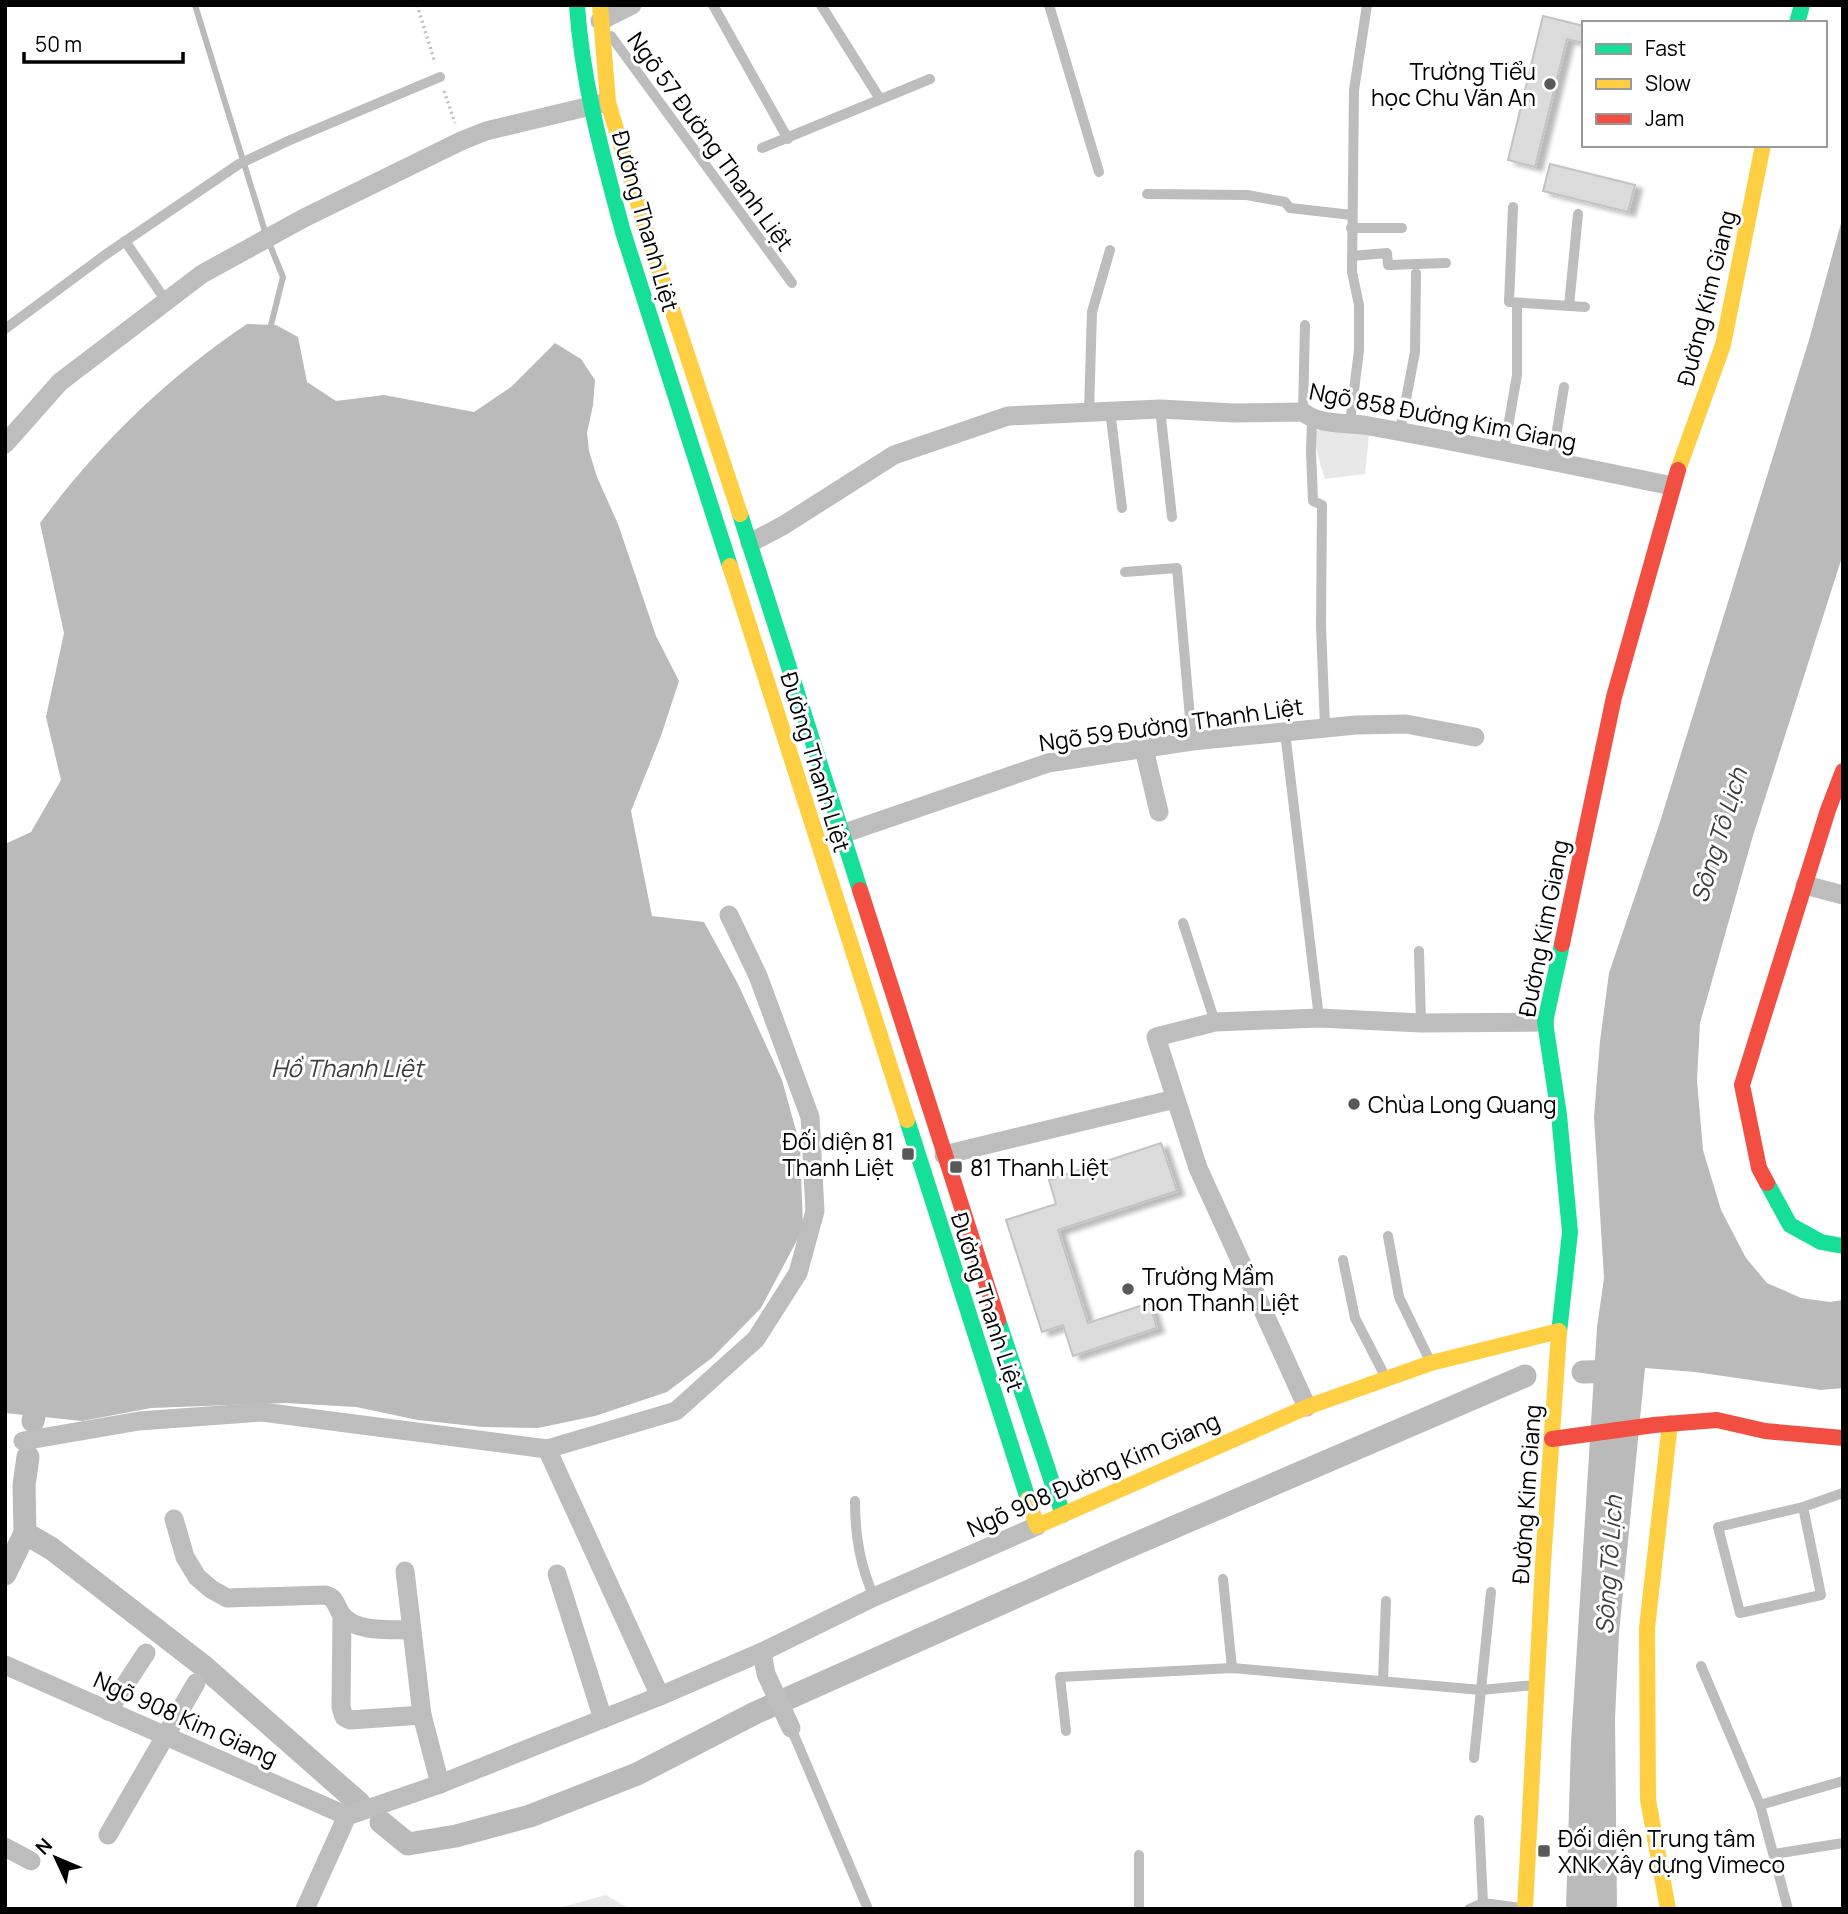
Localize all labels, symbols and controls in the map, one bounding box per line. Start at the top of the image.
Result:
scale bar [24,21,184,65]
legend [1582,21,1827,147]
street label: Ngõ 57 Đường Thanh Liệt [622,26,800,256]
text: 50 m [35,30,82,58]
text: Fast [1645,34,1686,62]
place label: Trường Tiểu học Chu Văn An [1371,55,1536,113]
text: Slow [1645,69,1691,97]
marker: Trường Tiểu học Chu Văn An [1542,76,1558,92]
text: Jam [1645,104,1684,132]
street label: Đường Thanh Liệt [607,127,685,315]
street label: Đường Kim Giang [1669,207,1743,389]
street label: Ngõ 858 Đường Kim Giang [1307,374,1579,458]
street label: Đường Thanh Liệt [773,668,859,856]
street label: Ngõ 59 Đường Thanh Liệt [1037,690,1305,758]
water label: Sông Tô Lịch [1682,763,1754,906]
street label: Đường Kim Giang [1510,837,1576,1019]
water label: Hồ Thanh Liệt [271,1051,425,1084]
place label: Chùa Long Quang [1368,1088,1557,1120]
marker: Chùa Long Quang [1346,1096,1362,1112]
place label: Đối diện 81 Thanh Liệt [782,1125,894,1183]
marker: Đối diện 81 Thanh Liệt [900,1146,916,1162]
place label: 81 Thanh Liệt [970,1151,1109,1183]
marker: 81 Thanh Liệt [948,1159,964,1175]
street label: Đường Thanh Liệt [944,1208,1032,1396]
place label: Trường Mầm non Thanh Liệt [1142,1260,1299,1318]
marker: Trường Mầm non Thanh Liệt [1120,1281,1136,1297]
street label: Đường Kim Giang [1504,1403,1548,1585]
street label: Ngõ 908 Đường Kim Giang [962,1404,1224,1544]
water label: Sông Tô Lịch [1587,1494,1629,1636]
street label: Ngõ 908 Kim Giang [89,1663,283,1773]
place label: Đối diện Trung tâm XNK Xây dựng Vimeco [1558,1822,1785,1880]
north arrow [21,1823,91,1893]
text: N [30,1832,58,1860]
marker: Đối diện Trung tâm XNK Xây dựng Vimeco [1536,1843,1552,1859]

